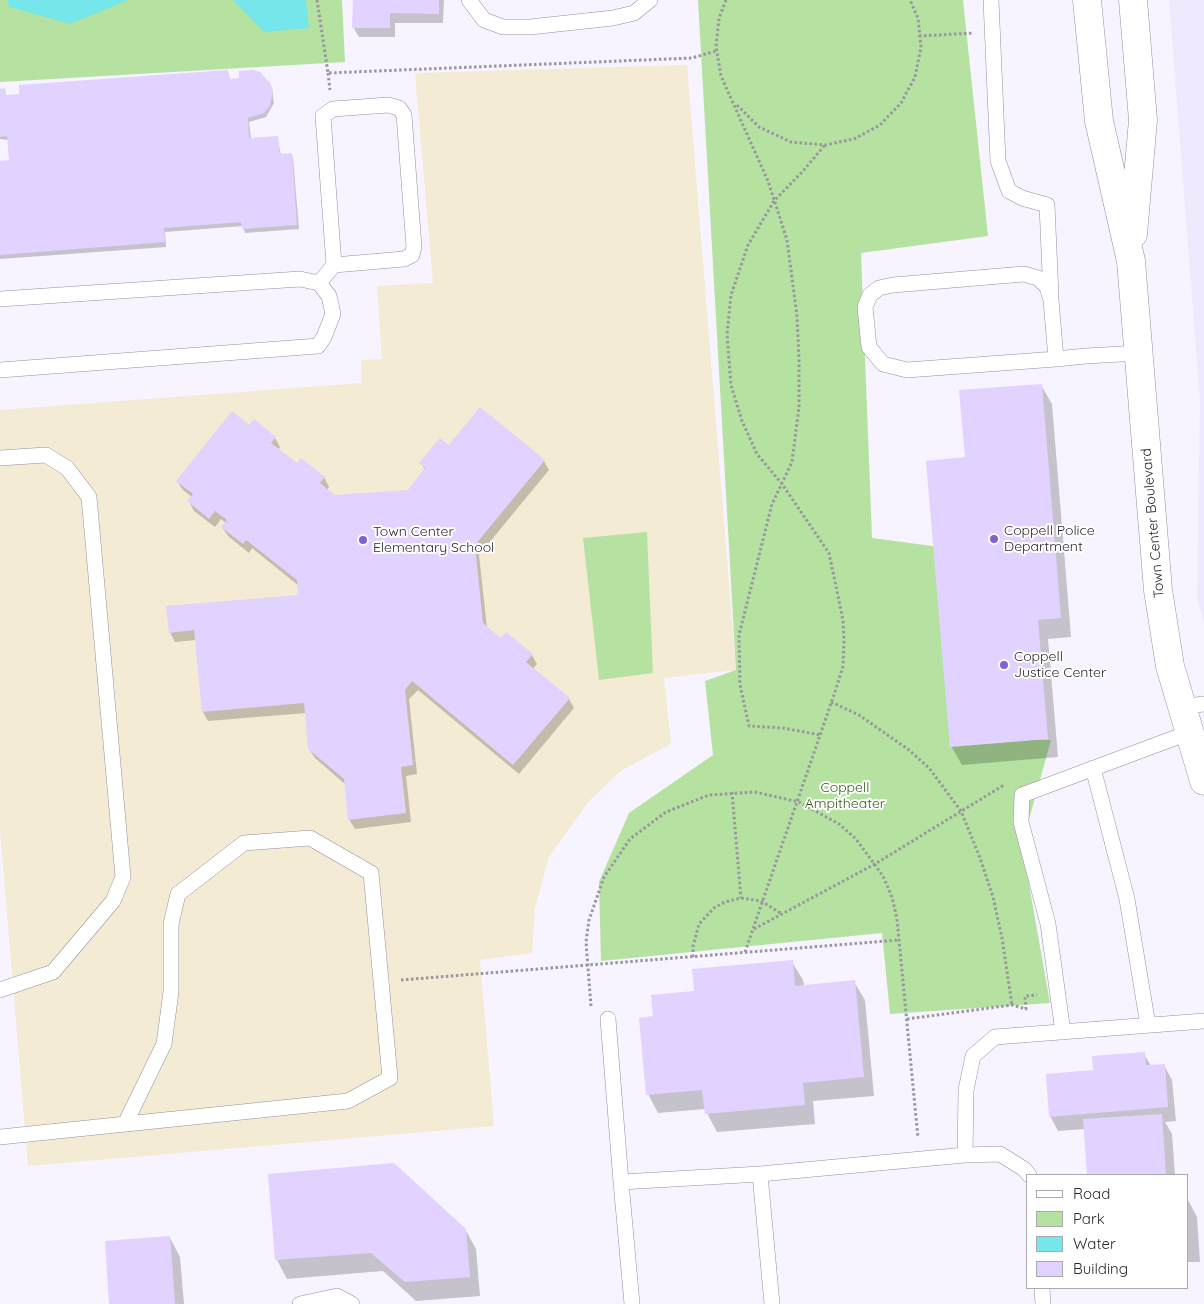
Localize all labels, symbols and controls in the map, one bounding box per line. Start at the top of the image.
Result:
street label: Town Center Boulevard [1138,447,1168,599]
place label: Coppell Police Department [1004,523,1095,556]
place label: Town Center Elementary School [373,524,494,556]
marker: Coppell Police Department [988,533,1000,545]
marker: Town Center Elementary School [357,534,369,546]
place label: Coppell Justice Center [1014,649,1106,682]
marker: Coppell Justice Center [998,659,1010,671]
park label: Coppell Ampitheater [805,780,885,812]
legend [1026,1174,1189,1289]
text: Road [1073,1184,1110,1203]
text: Park [1073,1209,1105,1228]
text: Water [1073,1234,1116,1253]
text: Building [1073,1259,1128,1278]

